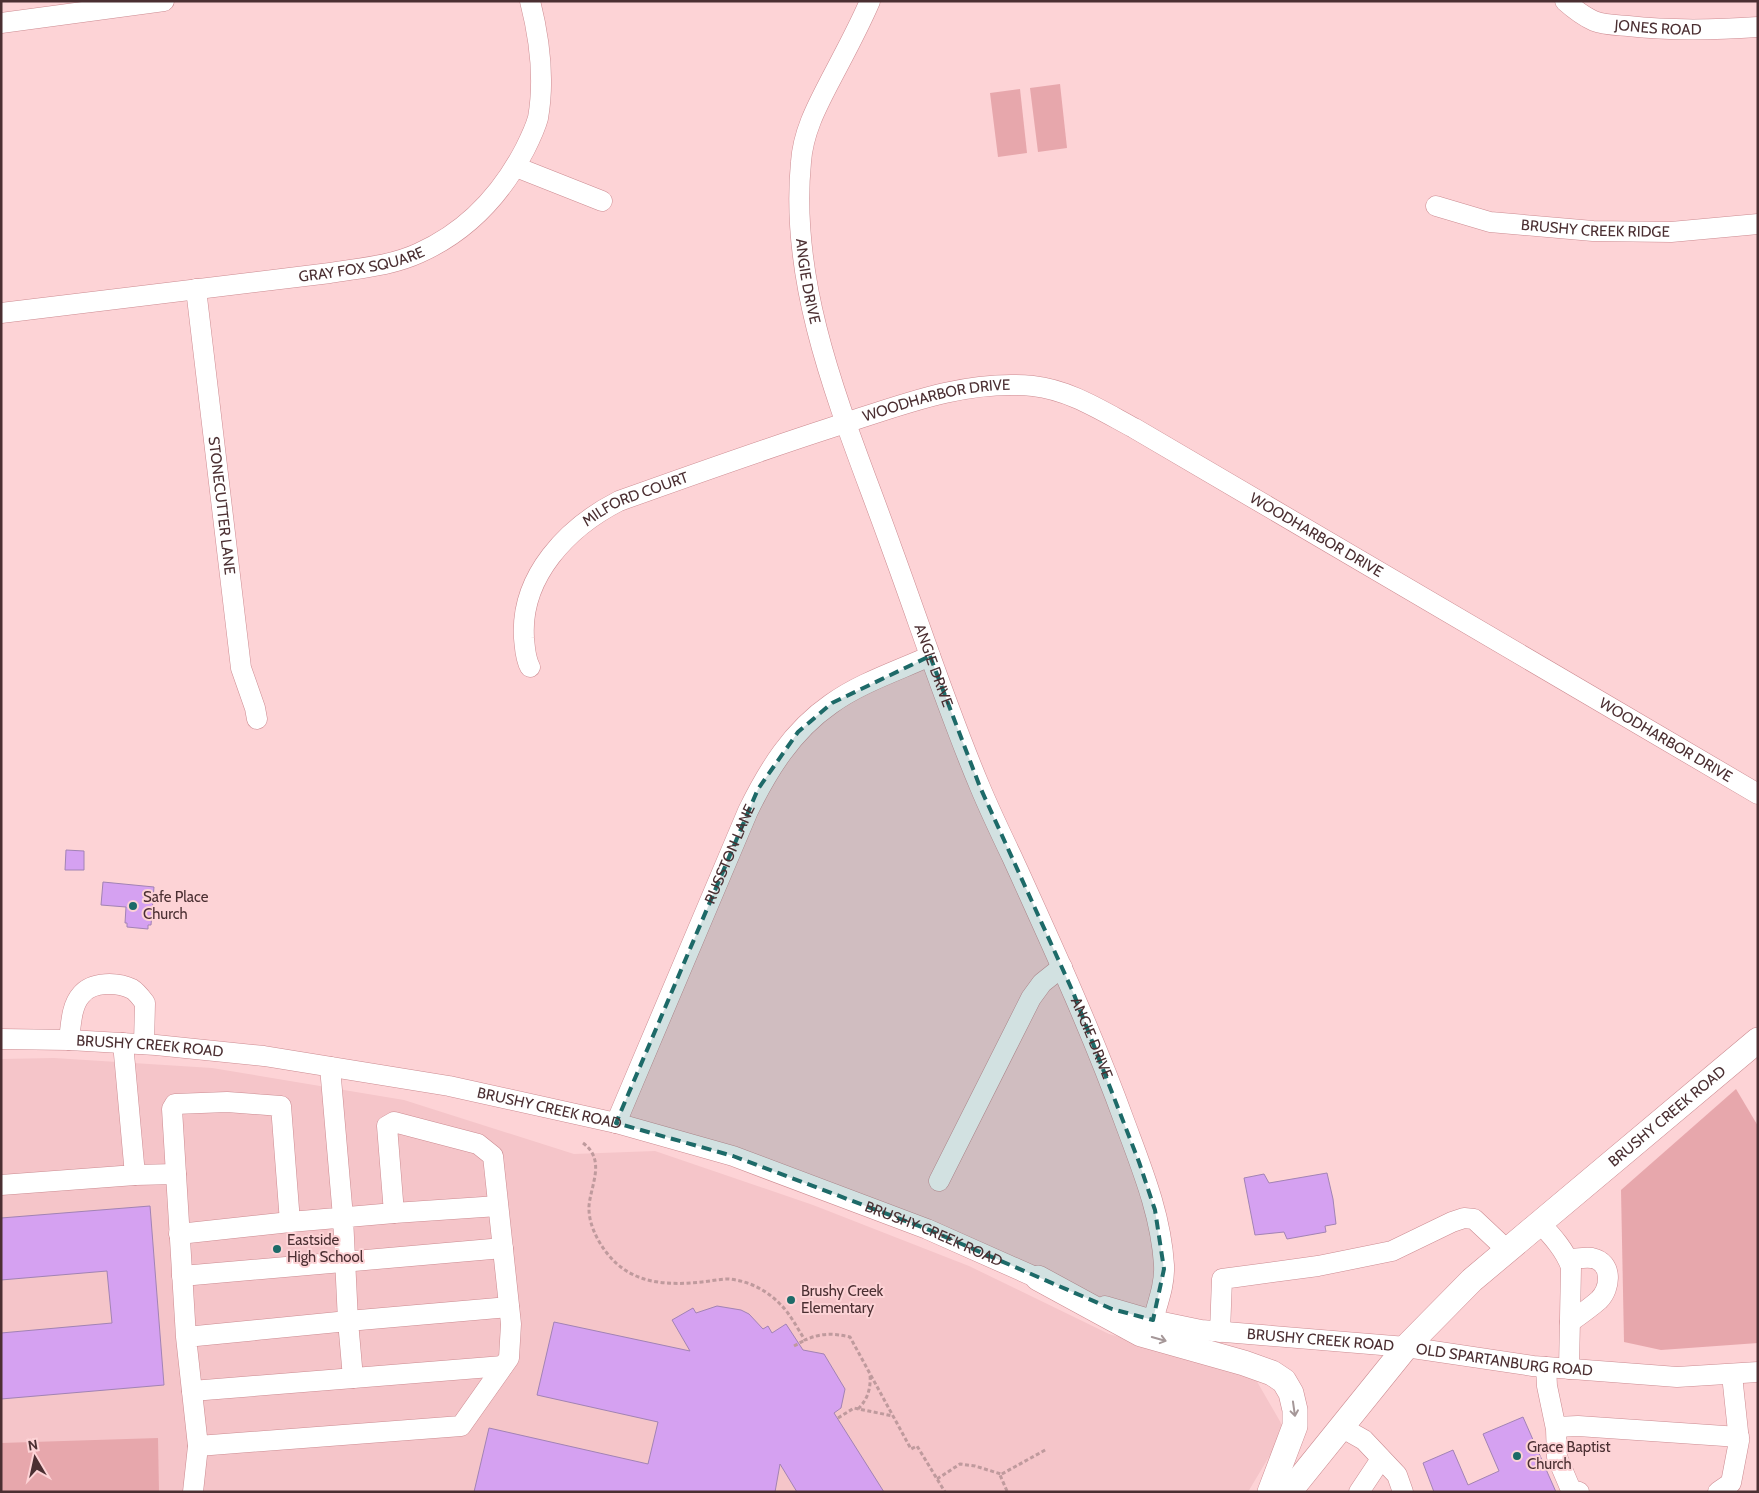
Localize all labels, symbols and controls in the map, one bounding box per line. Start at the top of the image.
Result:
street label: JONES ROAD [1613,16,1702,39]
street label: BRUSHY CREEK RIDGE [1520,216,1670,241]
street label: ANGIE DRIVE [792,238,824,326]
street label: GRAY FOX SQUARE [298,243,427,286]
street label: WOODHARBOR DRIVE [860,376,1010,426]
street label: STONECUTTER LANE [205,435,239,576]
street label: MILFORD COURT [579,468,691,530]
street label: WOODHARBOR DRIVE [1247,489,1386,581]
street label: ANGIE DRIVE [911,622,957,709]
street label: WOODHARBOR DRIVE [1596,694,1735,786]
street label: RUSSTON LANE [701,801,759,907]
place label: Safe Place Church [143,888,209,923]
marker: Safe Place Church [127,900,139,912]
street label: ANGIE DRIVE [1067,995,1116,1082]
street label: BRUSHY CREEK ROAD [76,1031,224,1061]
street label: BRUSHY CREEK ROAD [1605,1062,1729,1171]
street label: BRUSHY CREEK ROAD [475,1084,624,1133]
street label: BRUSHY CREEK ROAD [862,1197,1005,1270]
place label: Eastside High School [287,1231,364,1266]
marker: Eastside High School [271,1243,283,1255]
place label: Brushy Creek Elementary [801,1282,884,1317]
marker: Brushy Creek Elementary [785,1294,797,1306]
street label: BRUSHY CREEK ROAD [1246,1325,1395,1355]
one-way arrow [1151,1334,1167,1344]
street label: OLD SPARTANBURG ROAD [1415,1340,1594,1380]
one-way arrow [1289,1400,1299,1416]
north arrow [10,1433,60,1483]
text: N [27,1435,39,1455]
place label: Grace Baptist Church [1527,1438,1611,1473]
marker: Grace Baptist Church [1511,1450,1523,1462]

